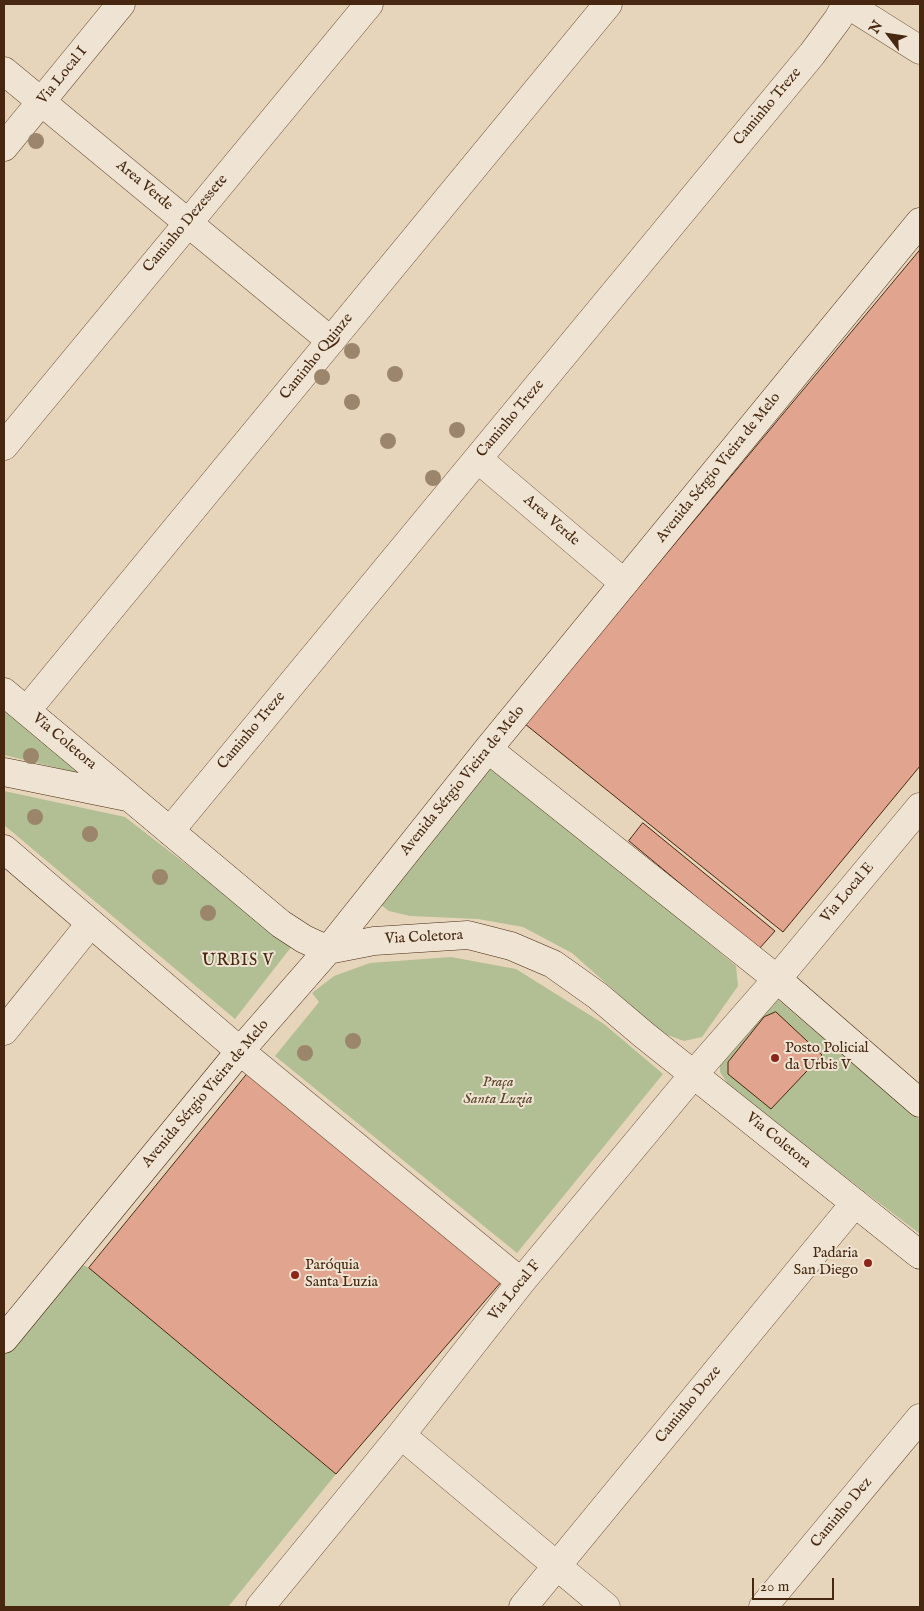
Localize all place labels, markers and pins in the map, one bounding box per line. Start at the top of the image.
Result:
place label: Posto Policial da Urbis V [785,1040,869,1075]
marker: Posto Policial da Urbis V [769,1052,781,1064]
place label: Padaria San Diego [794,1245,858,1280]
place label: Paróquia Santa Luzia [305,1257,378,1292]
marker: Padaria San Diego [862,1257,874,1269]
marker: Paróquia Santa Luzia [289,1269,301,1281]

